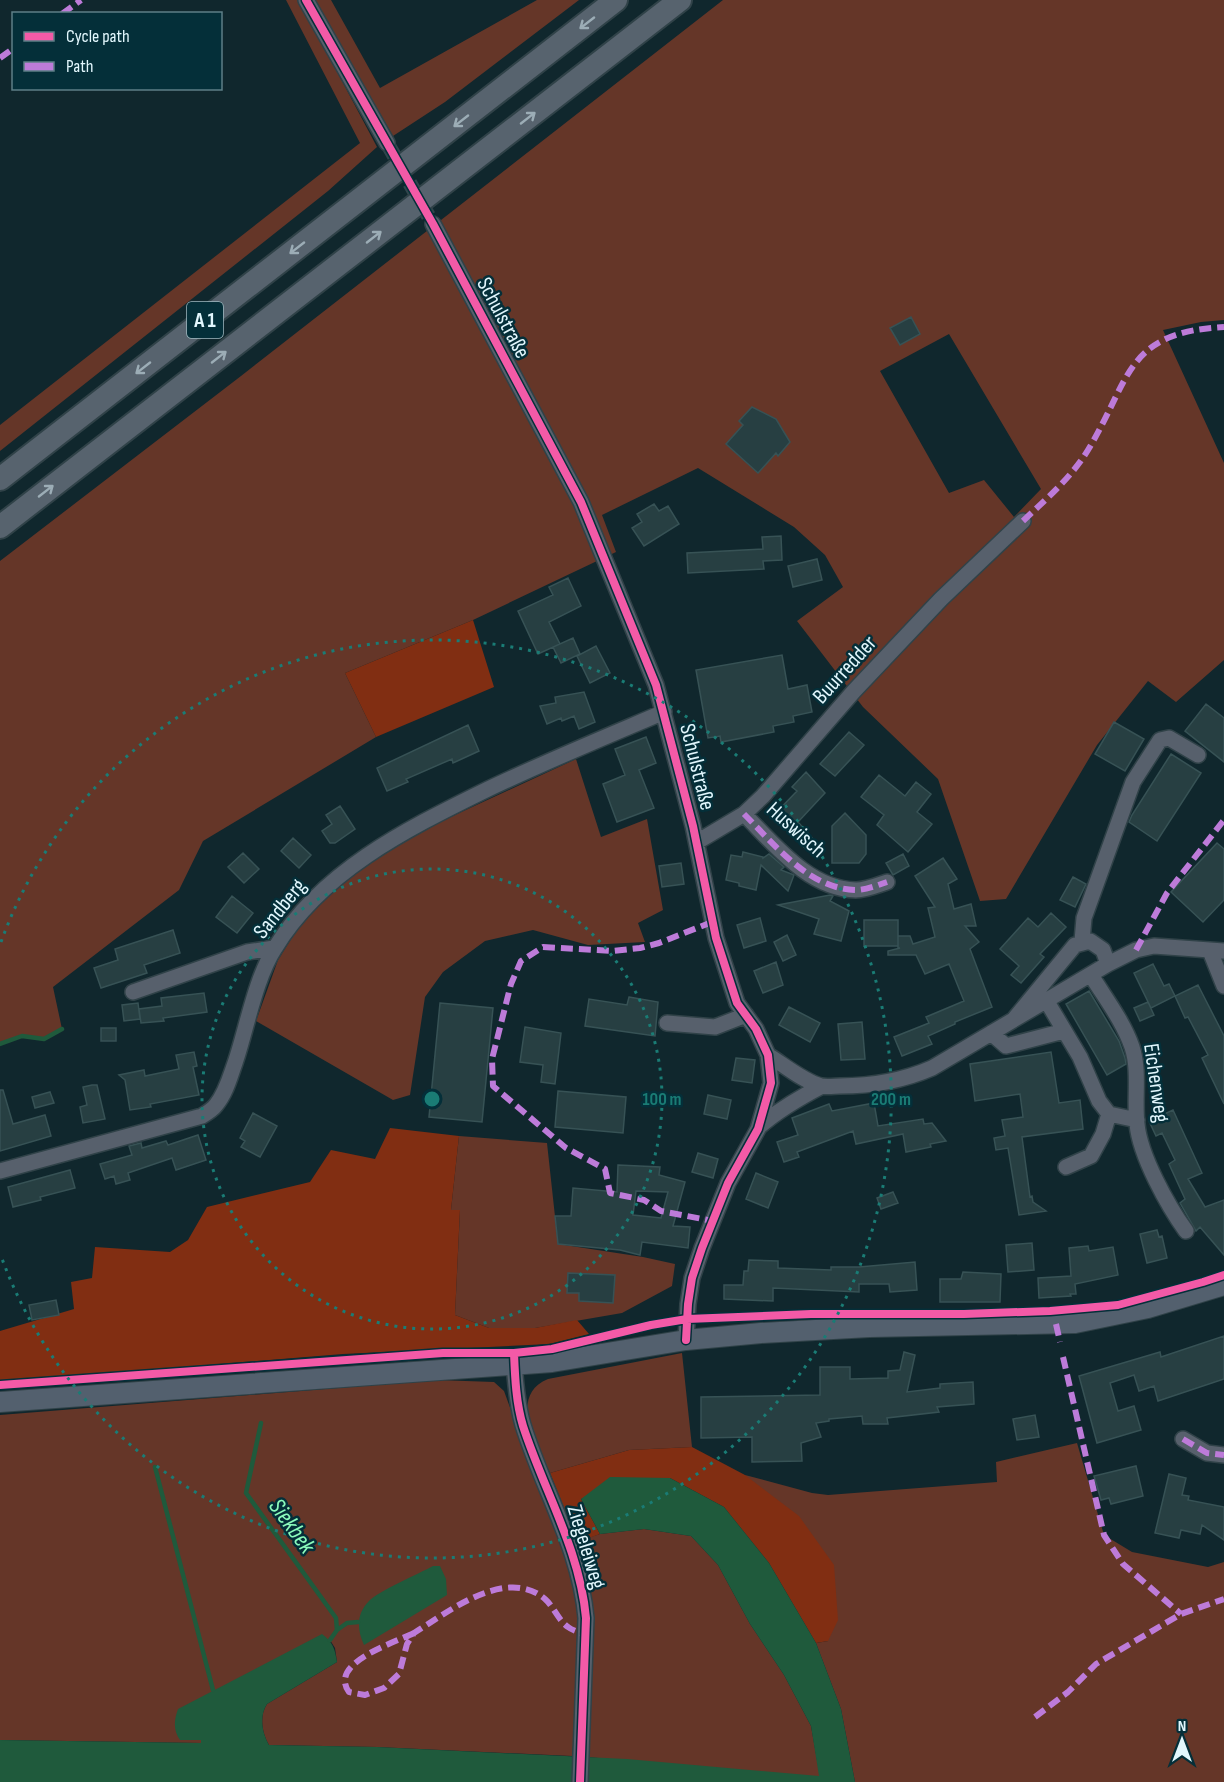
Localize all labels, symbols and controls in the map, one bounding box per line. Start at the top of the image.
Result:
legend [12,12,222,90]
one-way arrow [579,17,595,30]
text: Cycle path [66,26,130,47]
text: Path [66,56,94,77]
one-way arrow [519,111,535,124]
one-way arrow [453,115,469,128]
one-way arrow [365,231,381,244]
one-way arrow [289,242,305,255]
street label: Schulstraße [470,273,536,363]
road number: A 1 [187,302,223,338]
one-way arrow [211,351,227,363]
one-way arrow [135,362,151,375]
one-way arrow [38,485,54,498]
street label: Buurredder [807,630,883,710]
street label: Schulstraße [673,721,721,813]
street label: Huswisch [761,796,831,864]
street label: Sandberg [248,874,312,944]
street label: Eichenweg [1137,1042,1175,1124]
centre of rings [422,1089,442,1109]
text: 100 m [643,1089,682,1110]
text: 200 m [871,1089,911,1110]
water label: Siekbek [262,1493,322,1560]
street label: Ziegeleiweg [560,1502,612,1593]
north arrow [1152,1710,1212,1770]
text: N [1178,1717,1186,1736]

